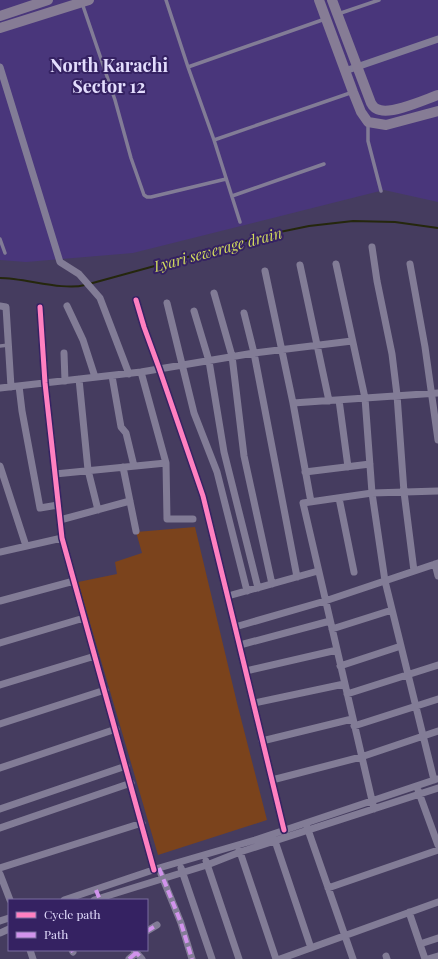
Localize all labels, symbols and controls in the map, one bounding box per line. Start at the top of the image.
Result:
district label: North Karachi Sector 12 [50,53,168,98]
water label: Lyari sewerage drain [150,222,284,276]
legend [8,899,148,951]
text: Cycle path [44,906,101,922]
text: Path [44,926,68,942]

